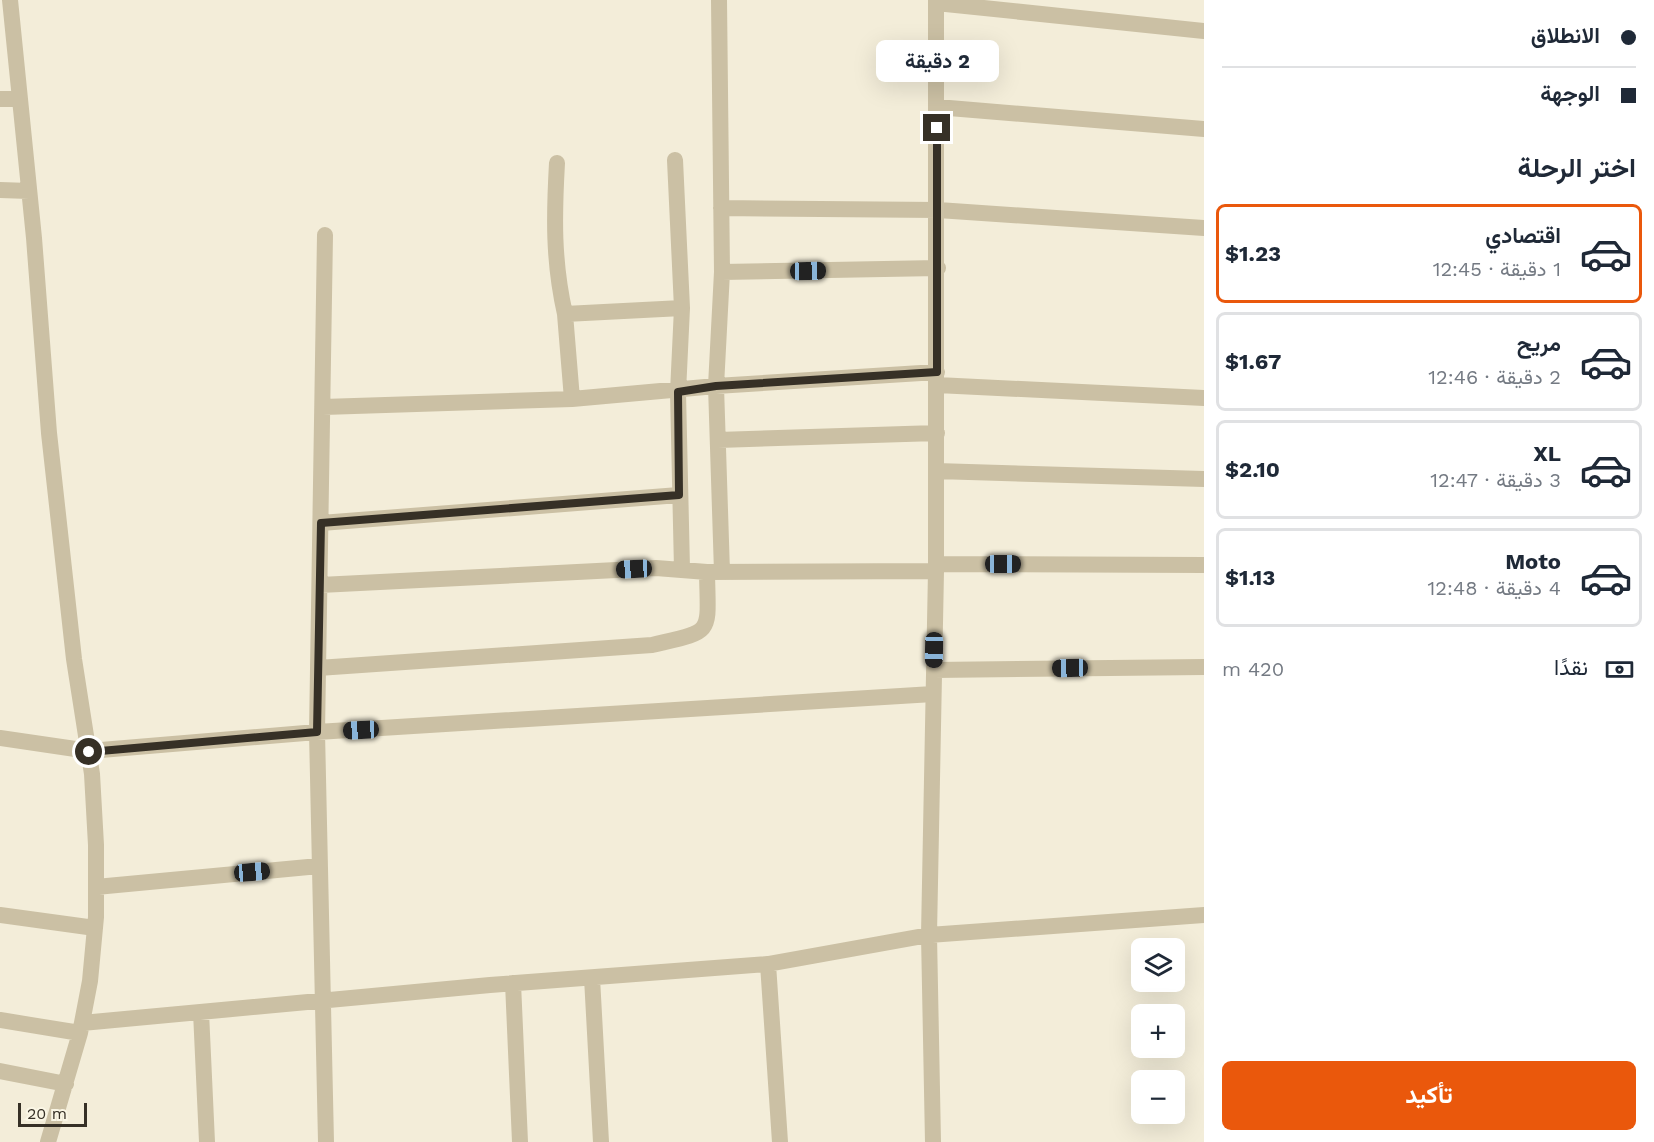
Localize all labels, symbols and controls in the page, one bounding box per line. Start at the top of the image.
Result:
text: الانطلاق [1531,23,1600,48]
callout: 2 دقيقة [876,41,998,83]
text: 2 دقيقة [905,49,970,73]
text: الوجهة [1540,81,1600,106]
route end [923,114,950,141]
text: اختر الرحلة [1518,152,1636,184]
text: اقتصادي [1485,223,1561,248]
icon: car [1579,227,1633,281]
text: $1.23 [1225,241,1281,266]
text: 1 دقيقة · 12:45 [1433,257,1561,281]
car [790,262,826,280]
text: مريح [1517,331,1561,356]
icon: car [1579,335,1633,389]
text: $1.67 [1225,349,1281,374]
text: 2 دقيقة · 12:46 [1428,365,1561,389]
text: XL [1533,441,1561,466]
icon: car [1579,443,1633,497]
text: $2.10 [1225,457,1280,482]
text: 3 دقيقة · 12:47 [1430,468,1561,492]
text: Moto [1505,549,1561,574]
icon: car [1579,551,1633,605]
car [985,555,1021,573]
car [616,559,652,579]
text: $1.13 [1225,565,1275,590]
text: 4 دقيقة · 12:48 [1428,576,1561,600]
car [925,632,943,668]
icon: cash [1603,653,1636,686]
text: نقدًا [1554,655,1588,680]
text: 420 m [1222,657,1284,681]
car [1052,659,1088,677]
car [343,720,379,740]
route start [75,738,102,765]
car [233,861,271,883]
map controls [1131,938,1185,1124]
button: layers [1131,938,1185,992]
button: + [1131,1004,1185,1058]
button: تأكيد [1222,1061,1636,1130]
button: − [1131,1070,1185,1124]
scale bar [18,1100,87,1128]
text: 20 m [27,1104,67,1123]

